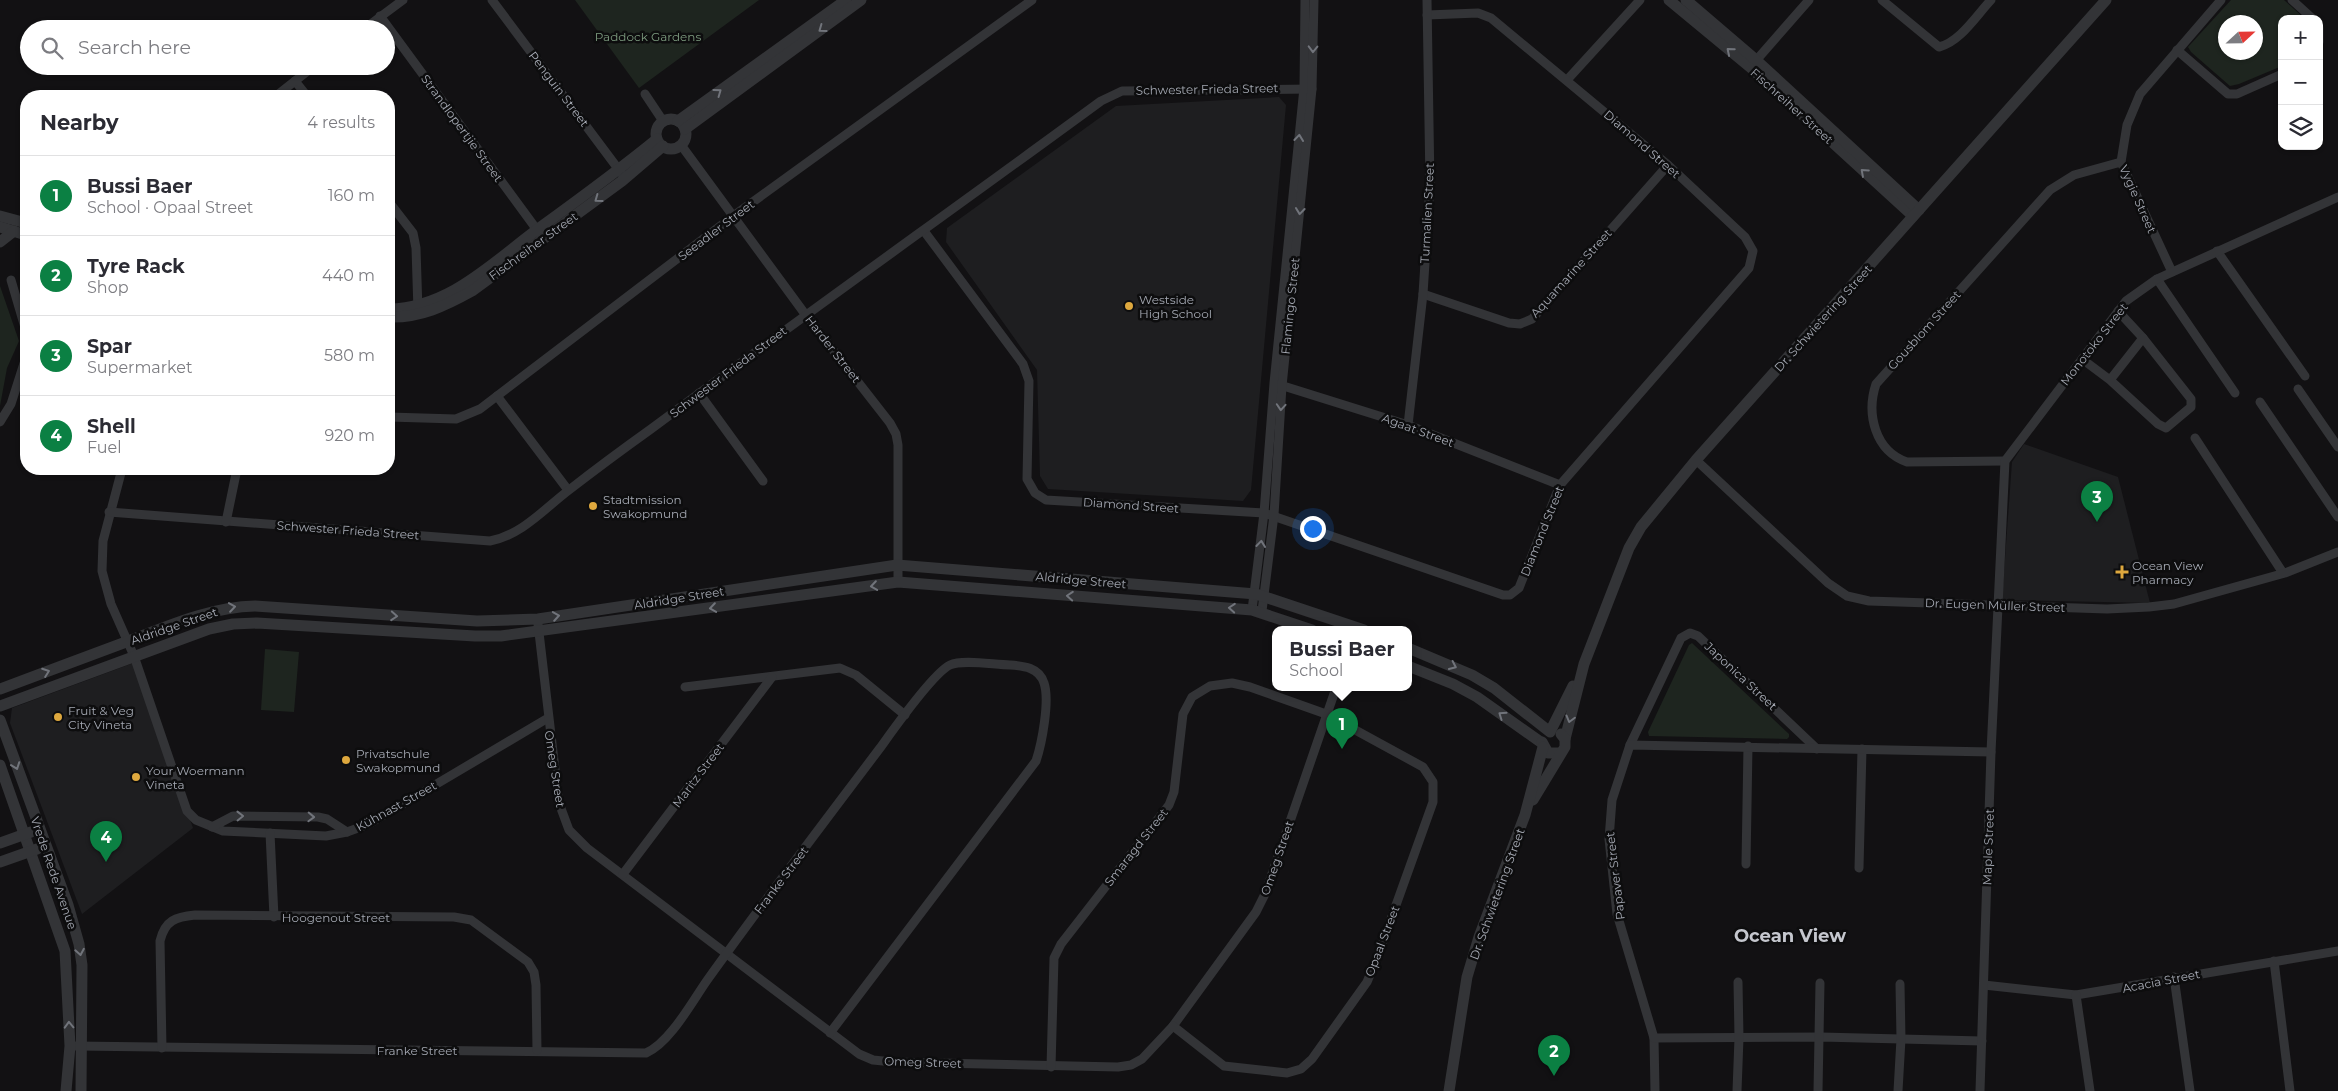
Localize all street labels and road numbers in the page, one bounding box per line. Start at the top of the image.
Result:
street label: Penguin Street [526,48,592,130]
street label: Fischreiher Street [1748,65,1837,147]
street label: Strandlopertjie Street [418,71,506,185]
street label: Schwester Frieda Street [1136,80,1279,98]
street label: Diamond Street [1601,107,1683,181]
street label: Turmalien Street [1417,162,1437,264]
street label: Vygie Street [2116,163,2160,235]
street label: Seeadler Street [675,196,757,264]
street label: Fischreiher Street [486,209,580,283]
street label: Aquamarine Street [1527,225,1615,321]
street label: Flamingo Street [1277,257,1303,355]
street label: Dr. Schwietering Street [1771,261,1875,375]
street label: Gousblom Street [1884,287,1964,373]
street label: Monotoko Street [2057,300,2131,388]
street label: Harder Street [802,312,864,386]
street label: Schwester Frieda Street [667,323,790,421]
street label: Agaat Street [1380,410,1456,450]
street label: Diamond Street [1517,484,1567,578]
street label: Diamond Street [1083,494,1180,516]
street label: Schwester Frieda Street [276,518,420,542]
street label: Aldridge Street [1035,569,1127,591]
street label: Aldridge Street [633,583,725,613]
street label: Dr. Eugen Müller Street [1925,595,2066,615]
street label: Aldridge Street [129,604,220,648]
street label: Japonica Street [1701,638,1780,713]
street label: Omeg Street [542,729,569,809]
street label: Maritz Street [669,740,727,810]
street label: Kühnast Street [353,778,439,834]
street label: Smaragd Street [1101,805,1171,889]
street label: Maple Street [1979,808,1997,886]
street label: Vrede Rede Avenue [28,815,80,931]
street label: Omeg Street [1257,819,1297,897]
street label: Dr. Schwietering Street [1466,826,1528,962]
street label: Papaver Street [1602,831,1628,921]
street label: Franke Street [751,843,811,917]
street label: Opaal Street [1362,903,1402,979]
street label: Hoogenout Street [282,910,390,925]
street label: Acacia Street [2121,966,2201,996]
street label: Franke Street [377,1043,457,1058]
street label: Omeg Street [884,1053,962,1071]

